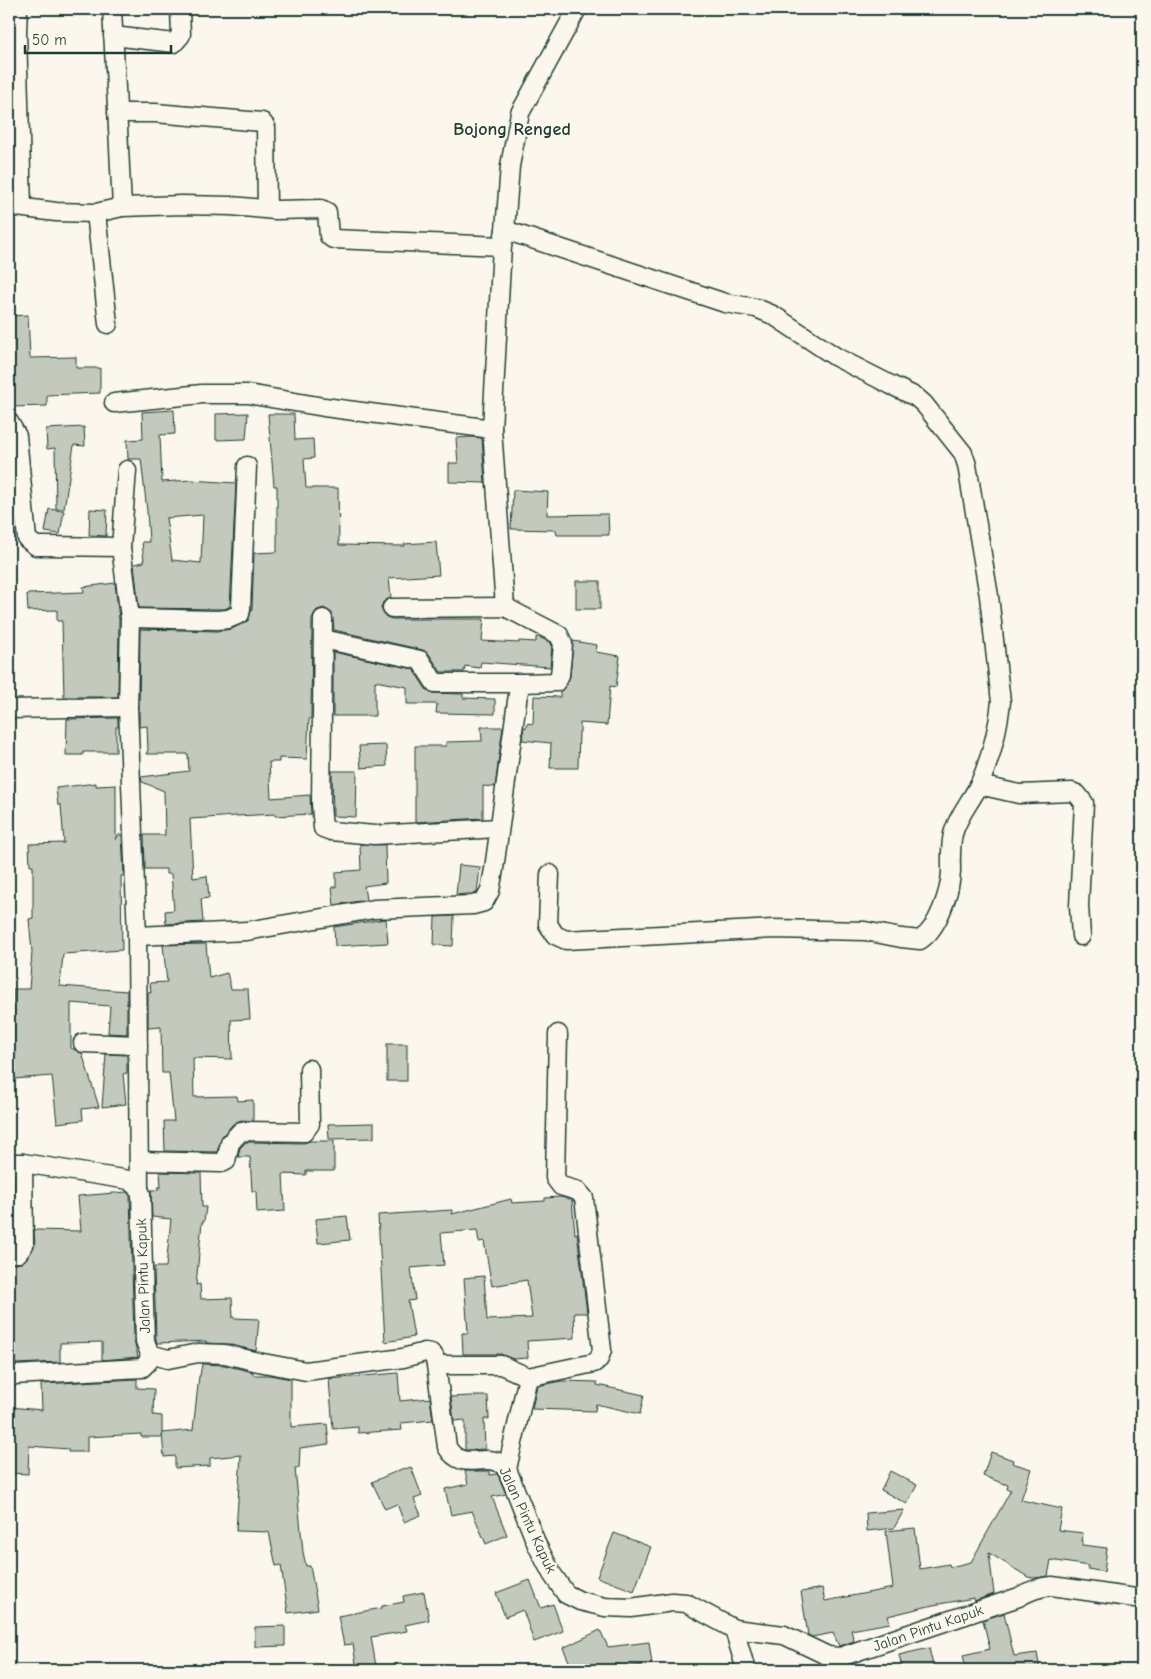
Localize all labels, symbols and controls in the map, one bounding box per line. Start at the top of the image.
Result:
scale bar [25,22,171,54]
text: 50 m [32,31,67,49]
district label: Bojong Renged [453,119,571,140]
street label: Jalan Pintu Kapuk [132,1217,154,1334]
street label: Jalan Pintu Kapuk [496,1464,561,1577]
street label: Jalan Pintu Kapuk [871,1601,986,1655]

